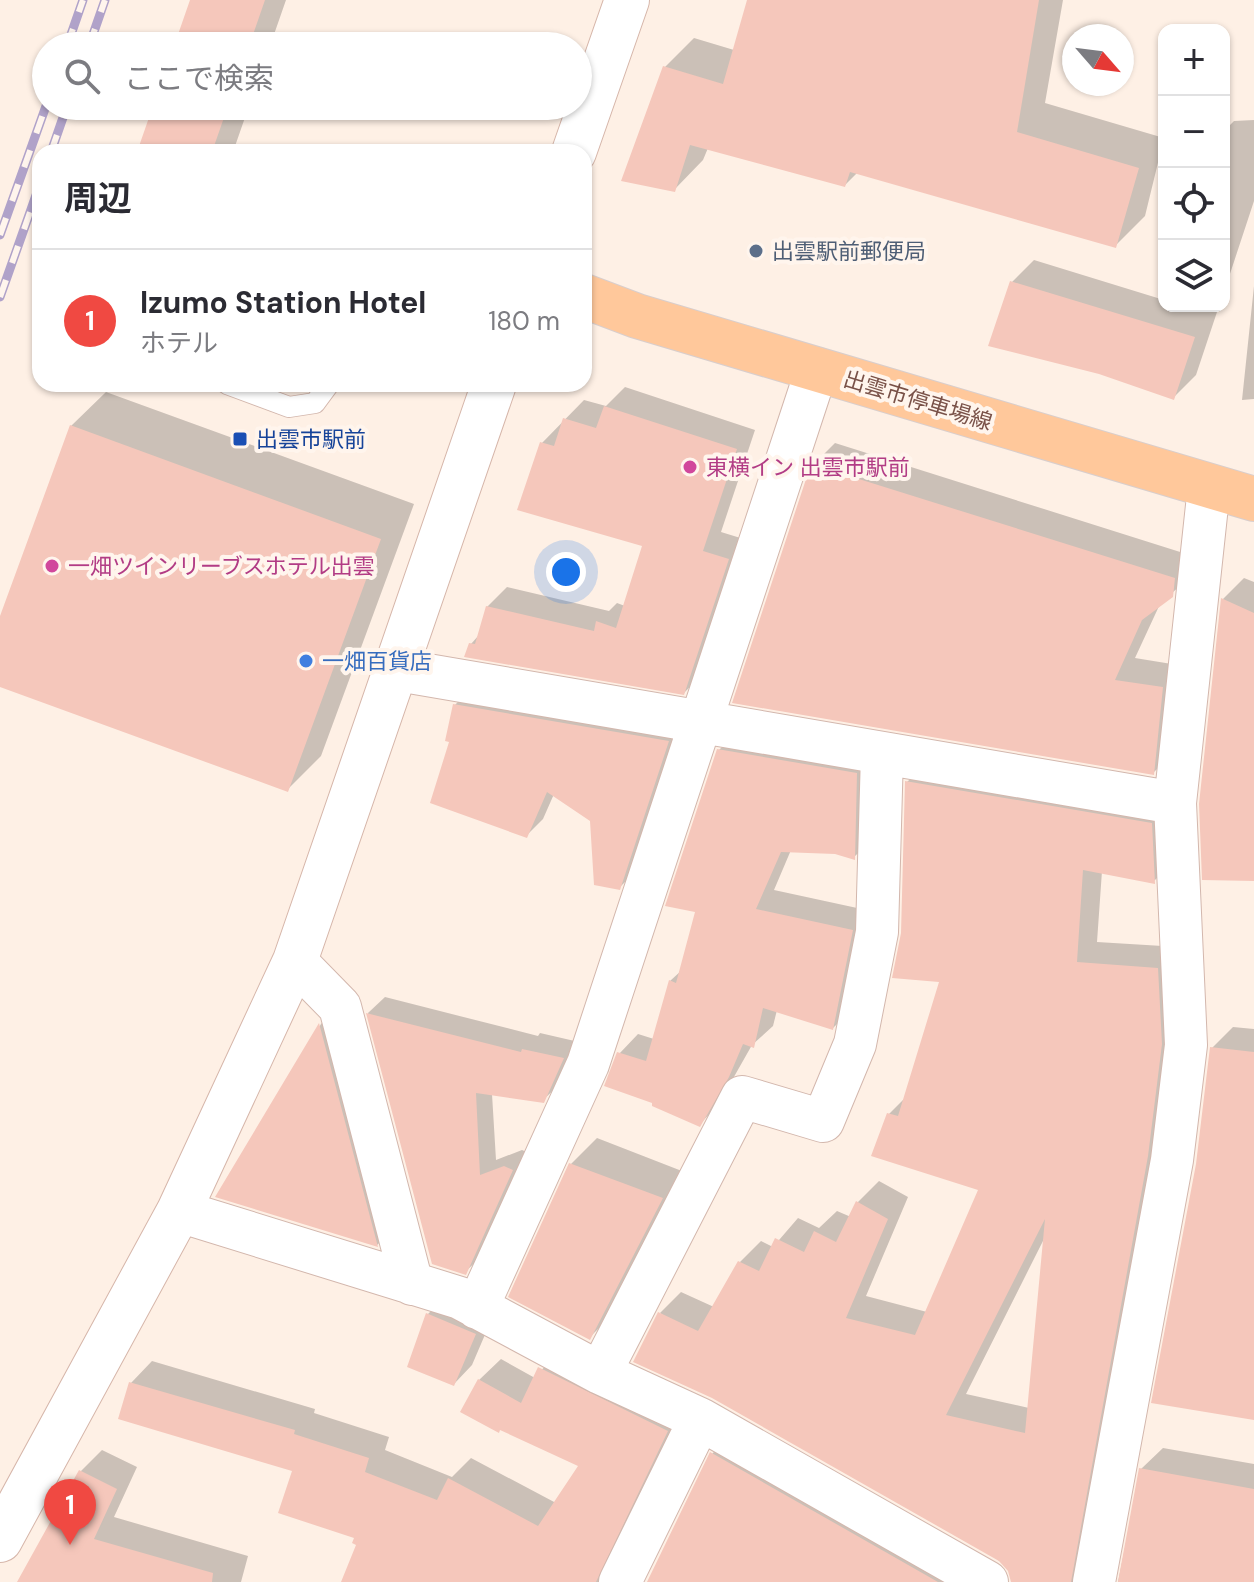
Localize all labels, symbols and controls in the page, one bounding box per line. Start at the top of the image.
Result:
north arrow [1062,24,1134,96]
map controls [1158,24,1230,312]
button: + [1158,24,1230,96]
search box [32,32,592,120]
icon: search [60,54,104,98]
text: ここで検索 [124,59,274,98]
button: − [1158,96,1230,168]
button: locate [1158,168,1230,240]
text: 周辺 [64,176,132,221]
place label: 出雲駅前郵便局 [772,237,926,266]
button: layers [1158,240,1230,312]
marker: 出雲駅前郵便局 [747,242,765,260]
text: Izumo Station Hotel [140,283,426,322]
text: 1 [85,304,95,338]
text: 180 m [488,304,560,338]
text: ホテル [140,326,218,360]
street label: 出雲市停車場線 [840,364,996,437]
place label: 出雲市駅前 [256,425,366,454]
marker: 出雲市駅前 [231,430,249,448]
place label: 東横イン 出雲市駅前 [706,453,910,482]
marker: 東横イン 出雲市駅前 [681,458,699,476]
place label: 一畑ツインリーブスホテル出雲 [68,552,375,581]
your location [546,552,586,592]
marker: 一畑ツインリーブスホテル出雲 [43,557,61,575]
place label: 一畑百貨店 [322,647,432,676]
marker: 一畑百貨店 [297,652,315,670]
pin: 1 [44,1479,96,1545]

